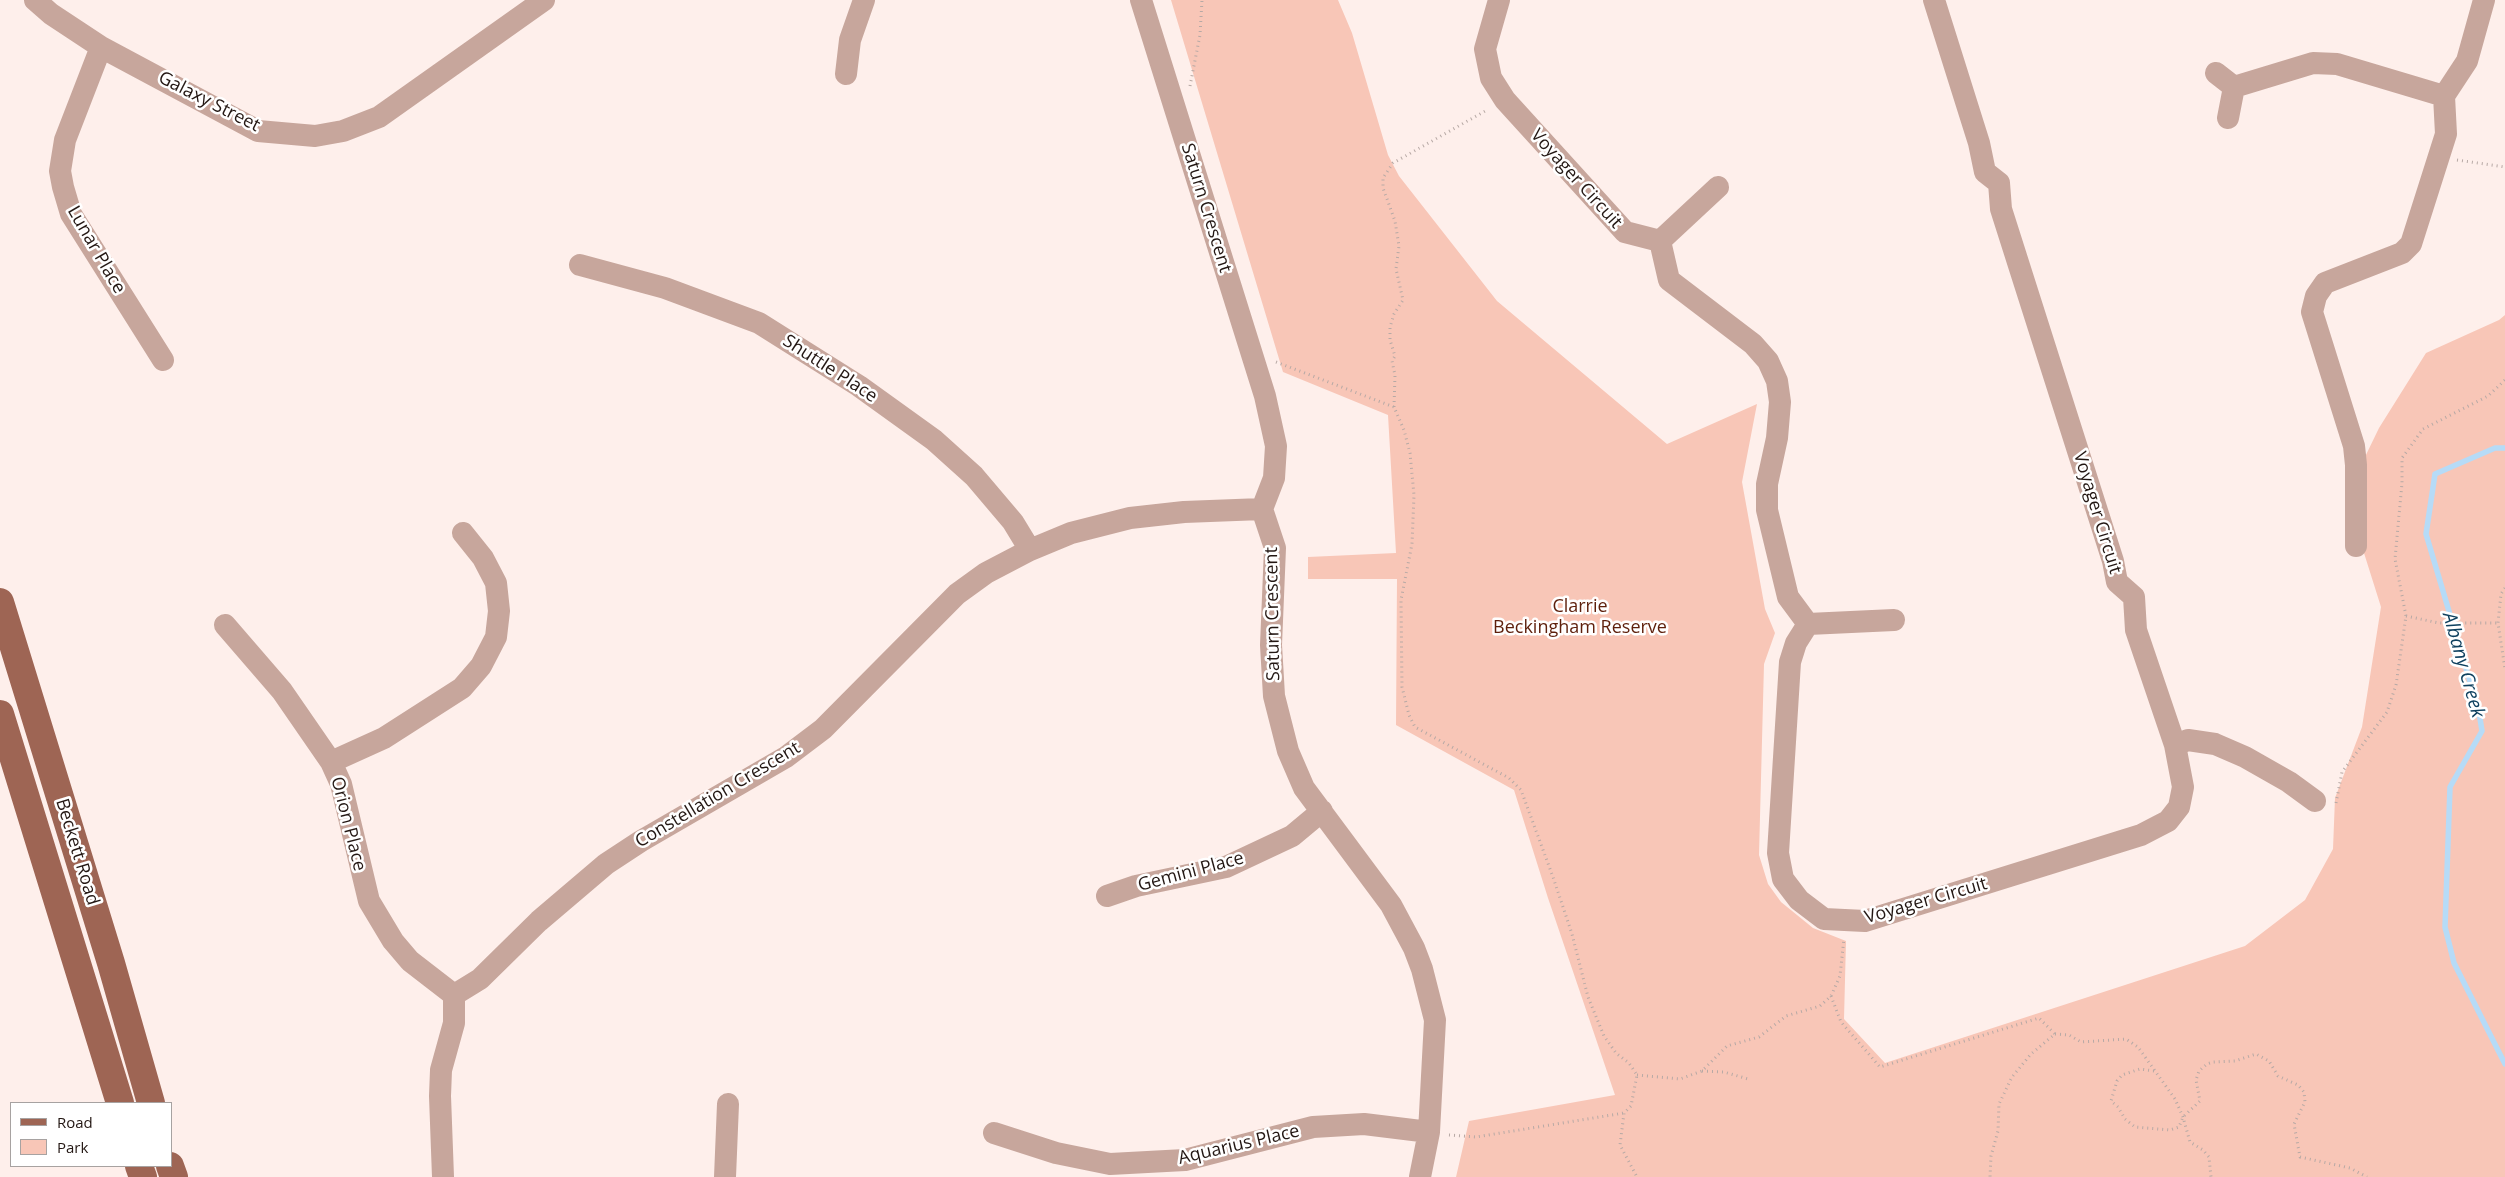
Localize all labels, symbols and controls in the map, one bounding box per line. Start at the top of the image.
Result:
street label: Galaxy Street [155,67,263,137]
street label: Voyager Circuit [1526,125,1626,233]
street label: Saturn Crescent [1176,141,1236,275]
street label: Lunar Place [62,202,130,298]
street label: Shuttle Place [779,330,881,408]
street label: Voyager Circuit [2068,449,2126,577]
street label: Saturn Crescent [1261,547,1285,681]
park label: Clarrie Beckingham Reserve [1493,596,1667,638]
water label: Albany Creek [2437,610,2489,720]
street label: Constellation Crescent [632,737,804,853]
street label: Orion Place [326,775,370,873]
street label: Beckett Road [51,796,103,908]
street label: Gemini Place [1136,847,1246,897]
street label: Voyager Circuit [1862,873,1990,929]
legend [10,1102,172,1167]
text: Road [57,1112,93,1132]
street label: Aquarius Place [1176,1121,1302,1169]
text: Park [57,1137,88,1157]

